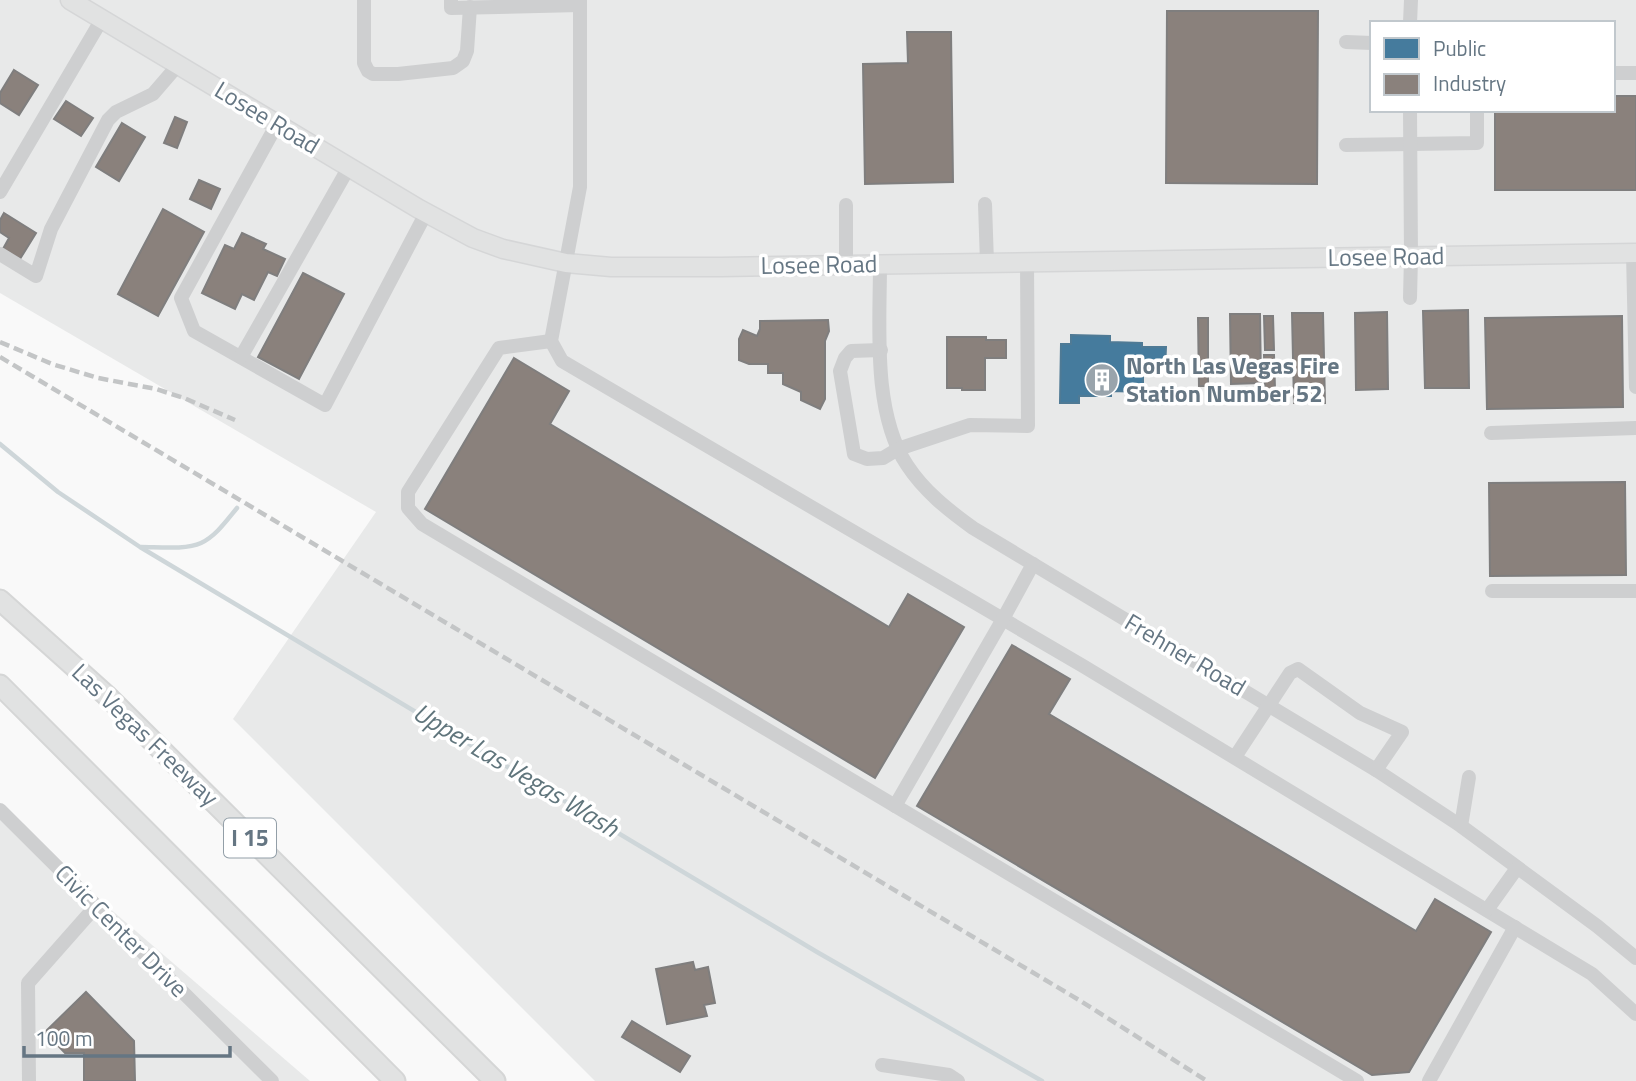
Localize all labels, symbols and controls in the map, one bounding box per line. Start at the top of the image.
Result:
legend [1370,21,1615,112]
text: Public [1433,32,1486,64]
text: Industry [1433,67,1506,99]
street label: Losee Road [208,72,327,163]
street label: Losee Road [1327,237,1445,275]
street label: Losee Road [760,245,878,283]
place label: North Las Vegas Fire Station Number 52 [1126,347,1339,411]
building icon: North Las Vegas Fire Station Number 52 [1083,361,1121,399]
street label: Frehner Road [1118,604,1253,705]
street label: Las Vegas Freeway [64,655,228,814]
water label: Upper Las Vegas Wash [406,693,627,847]
road number: I 15 [224,818,276,858]
street label: Civic Center Drive [47,856,196,1005]
scale bar [24,1014,231,1058]
text: 100 m [35,1022,92,1054]

